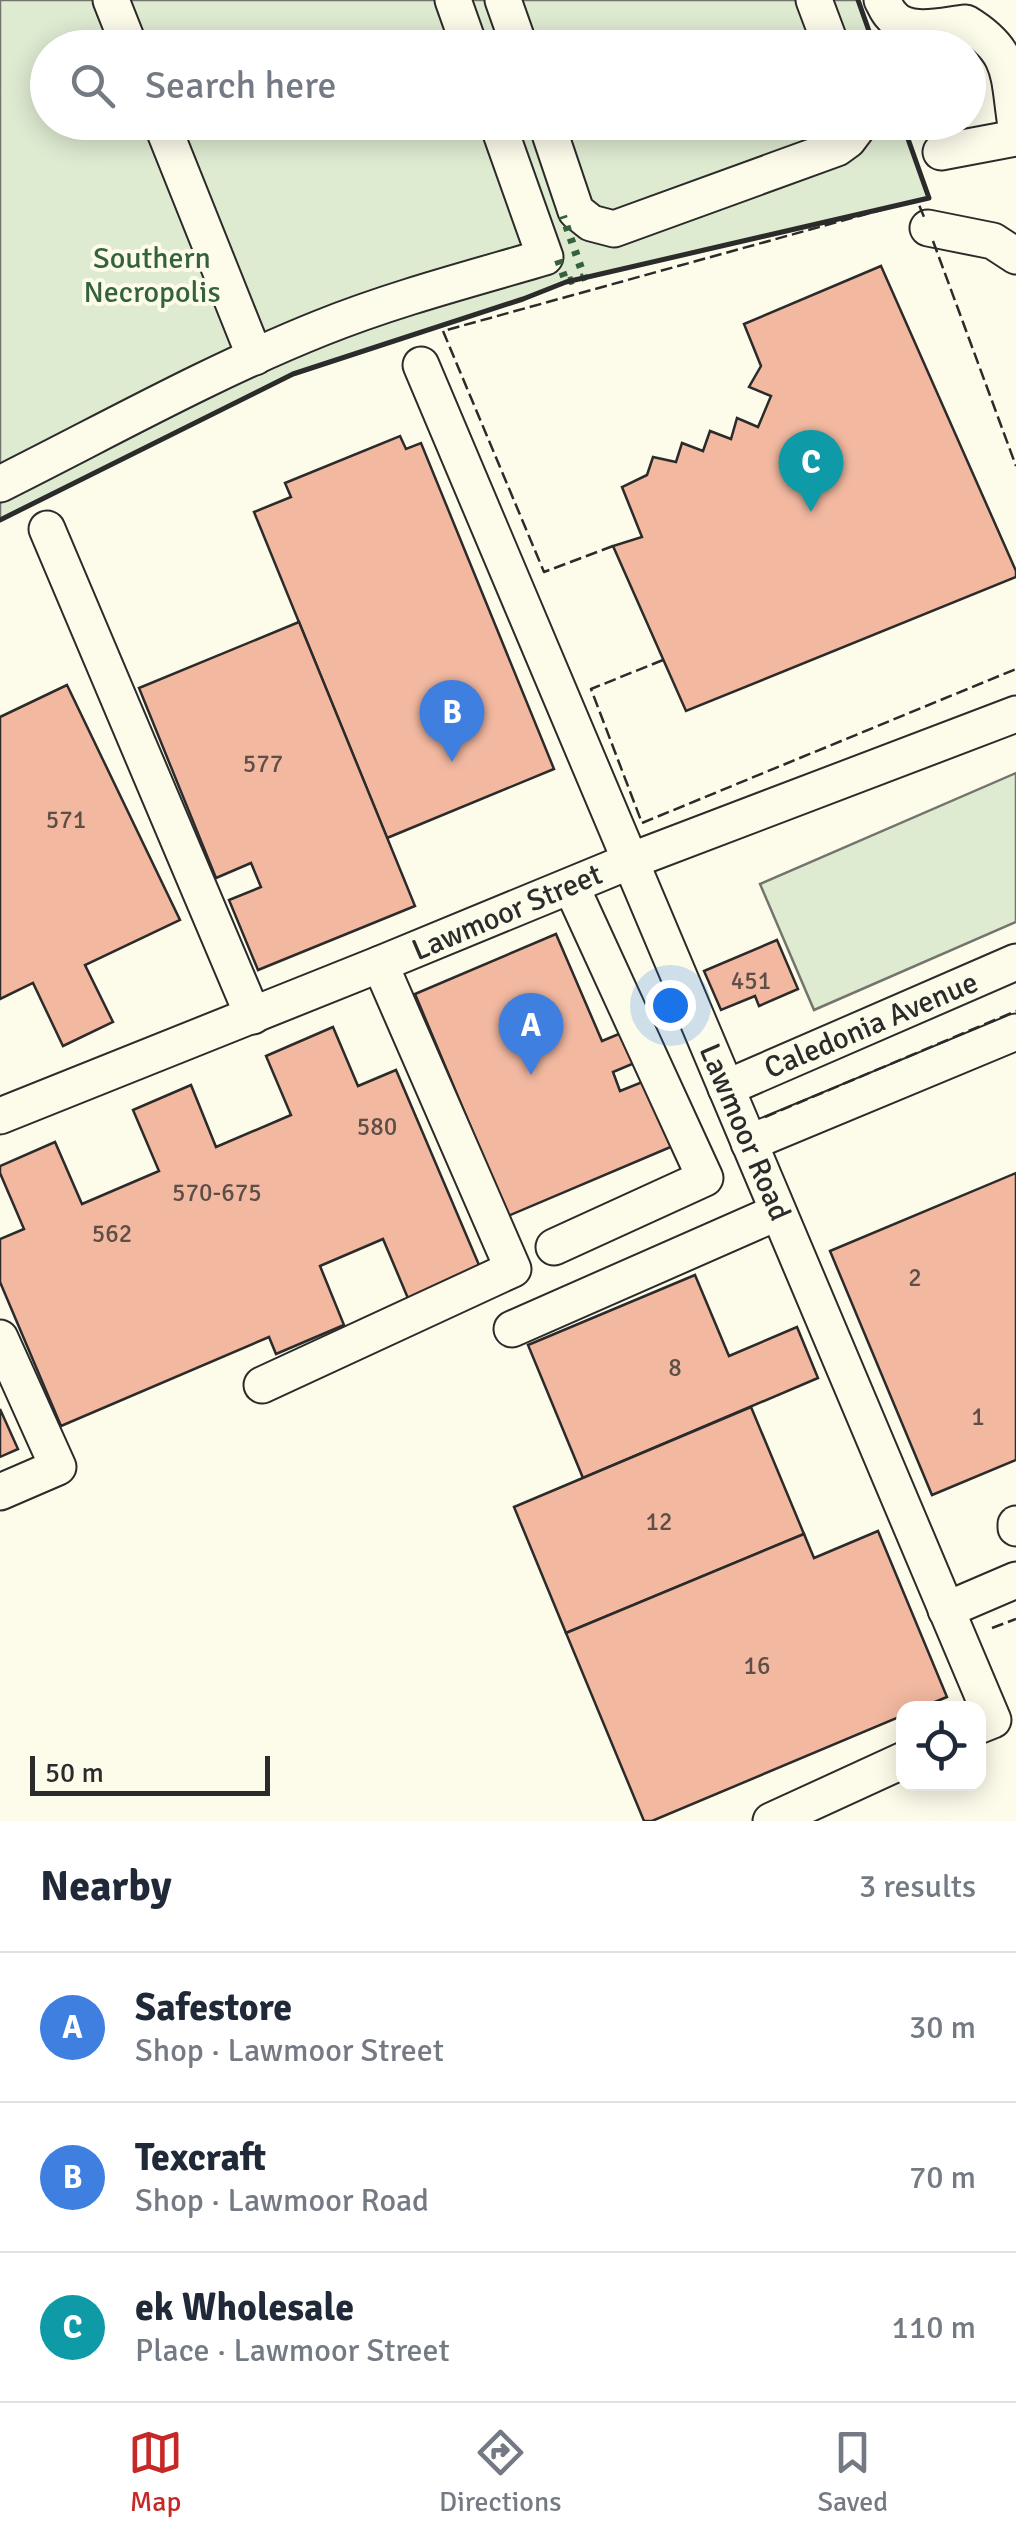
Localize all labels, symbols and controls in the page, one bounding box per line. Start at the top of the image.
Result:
search box [30,30,986,140]
icon: search [65,58,120,113]
text: Search here [145,62,337,109]
park label: Southern Necropolis [83,240,221,311]
pin: C [778,430,844,512]
pin: B [420,680,484,762]
house number: 577 [243,748,283,779]
house number: 571 [46,804,86,835]
street label: Lawmoor Street [407,856,608,969]
street label: Caledonia Avenue [759,964,983,1087]
house number: 451 [731,965,771,996]
your location [645,980,696,1031]
pin: A [498,992,564,1075]
street label: Lawmoor Road [691,1038,798,1226]
house number: 580 [357,1111,397,1142]
house number: 570-675 [172,1177,262,1208]
house number: 562 [92,1218,132,1249]
house number: 2 [908,1262,922,1293]
house number: 8 [668,1352,682,1383]
house number: 1 [971,1401,985,1432]
house number: 12 [645,1506,673,1537]
house number: 16 [743,1650,771,1681]
map controls [896,1701,986,1791]
button: locate [896,1701,986,1791]
scale bar [30,1751,270,1796]
text: 50 m [45,1756,104,1790]
text: Nearby [40,1861,172,1912]
text: 3 results [859,1867,976,1906]
text: Safestore [135,1984,292,2031]
text: A [62,2008,83,2047]
text: 30 m [909,2008,976,2047]
text: Shop · Lawmoor Street [135,2031,444,2070]
text: Texcraft [135,2134,266,2181]
text: B [63,2158,82,2197]
text: 70 m [909,2158,976,2197]
text: Shop · Lawmoor Road [135,2181,429,2220]
text: ek Wholesale [135,2284,354,2331]
text: C [63,2308,82,2347]
text: 110 m [892,2308,976,2347]
text: Place · Lawmoor Street [135,2331,450,2370]
tab: Map [128,2425,183,2519]
tab: Directions [439,2425,561,2519]
tab: Saved [817,2425,888,2519]

